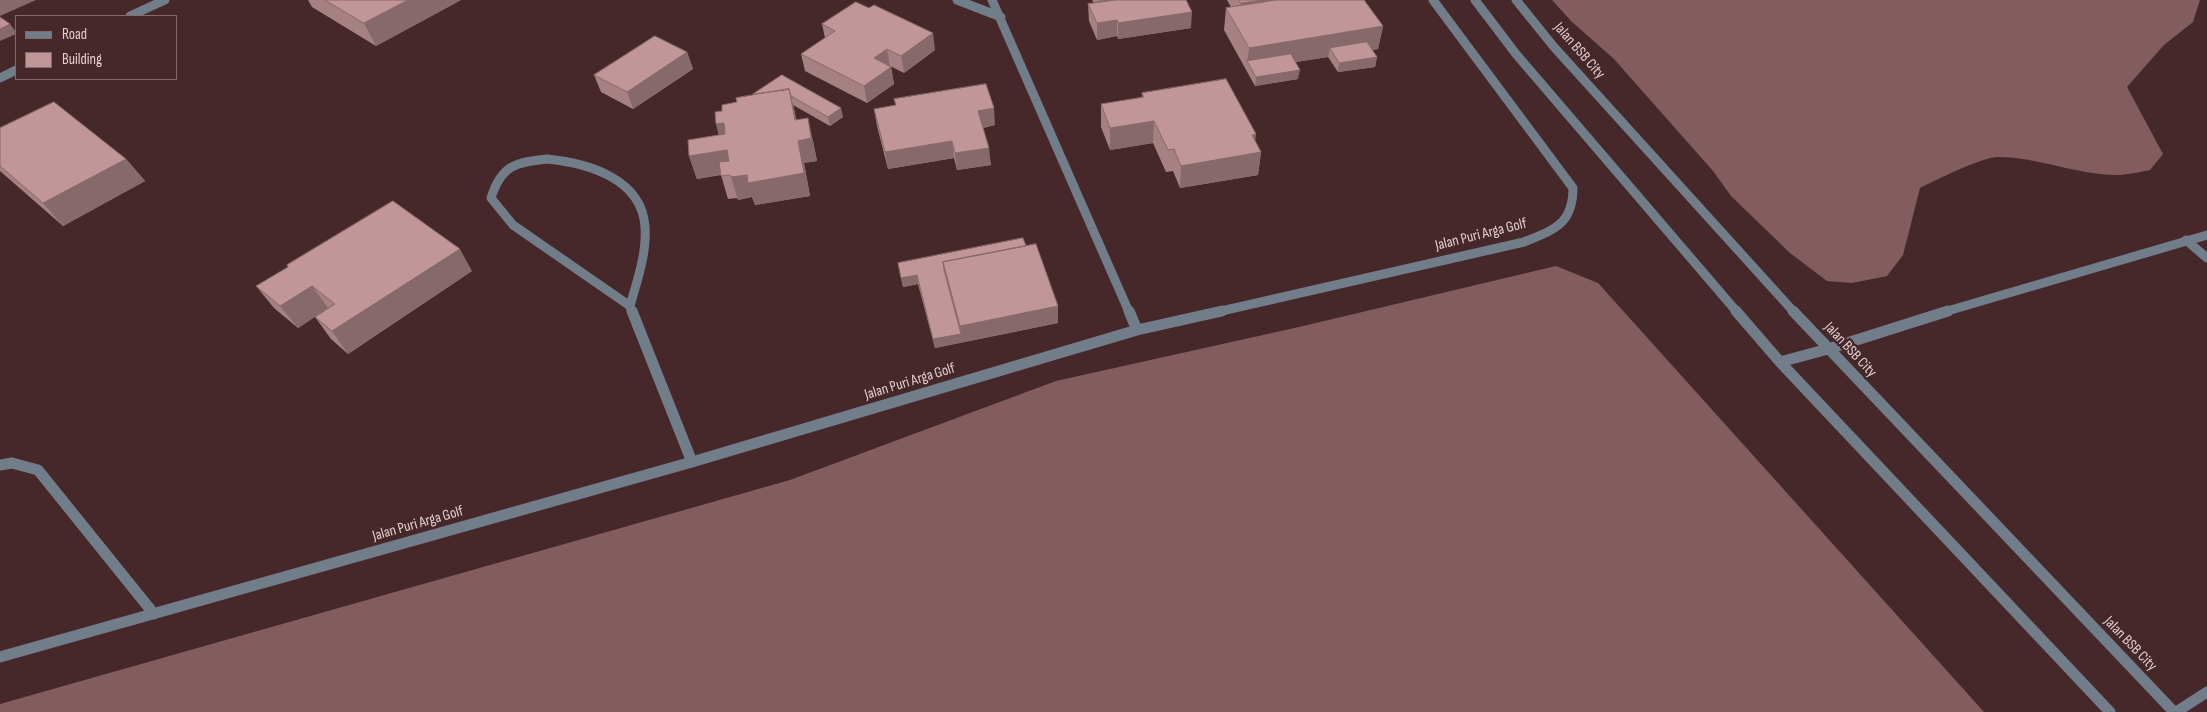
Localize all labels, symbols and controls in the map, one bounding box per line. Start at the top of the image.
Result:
legend [15,15,178,80]
street label: Jalan BSB City [1550,19,1608,83]
text: Road [62,25,87,44]
text: Building [62,50,102,69]
street label: Jalan Puri Arga Golf [1433,215,1529,255]
street label: Jalan BSB City [1820,319,1880,381]
street label: Jalan Puri Arga Golf [863,360,957,404]
street label: Jalan Puri Arga Golf [370,502,466,546]
street label: Jalan BSB City [2100,613,2160,675]

